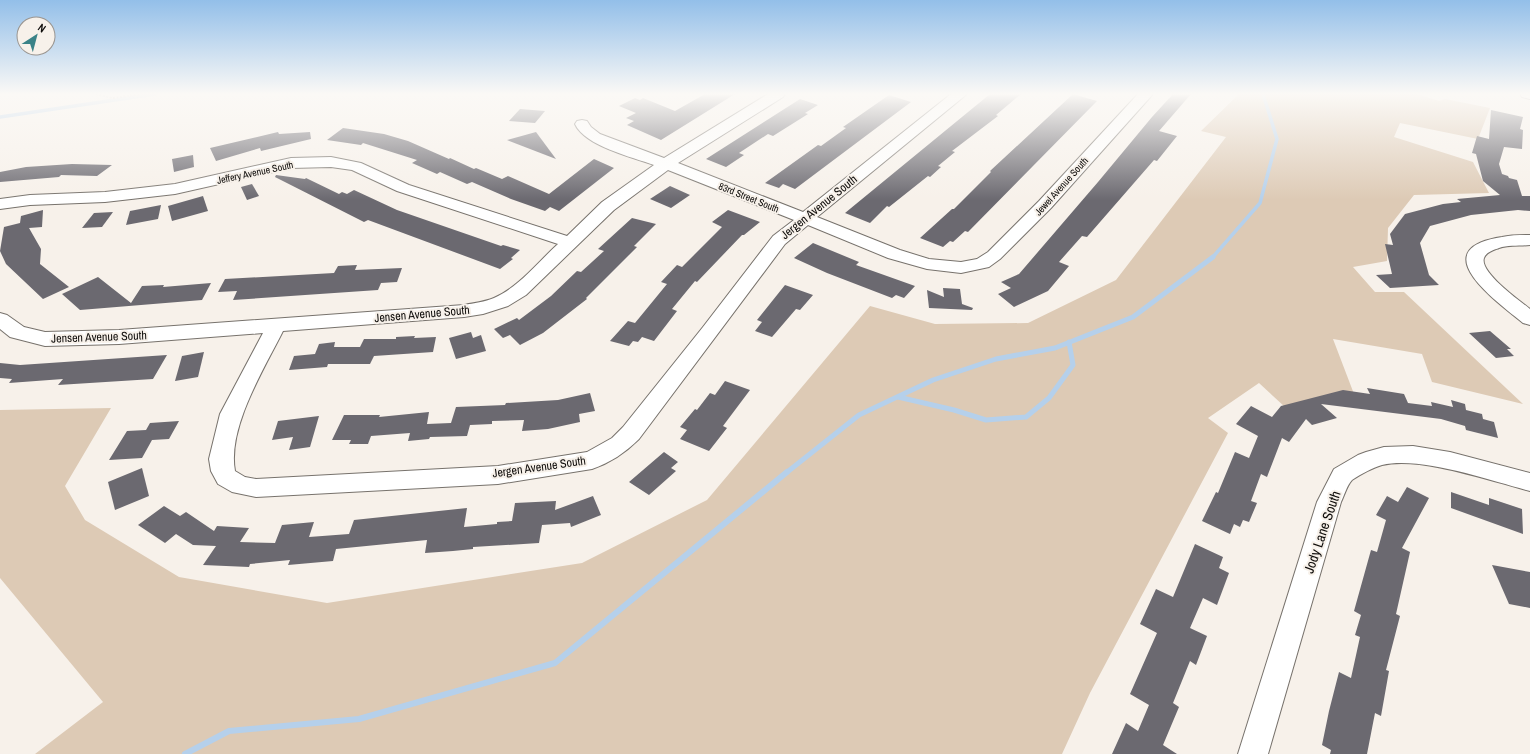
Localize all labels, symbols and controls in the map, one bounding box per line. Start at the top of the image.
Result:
north arrow [16,16,56,56]
text: N [35,20,49,35]
street label: Jewel Avenue South [1032,154,1091,218]
street label: Jeffery Avenue South [216,158,294,187]
street label: Jergen Avenue South [777,171,861,243]
street label: 83rd Street South [717,179,781,216]
street label: Jensen Avenue South [374,302,470,326]
street label: Jensen Avenue South [51,327,147,347]
street label: Jergen Avenue South [491,453,587,481]
street label: Jody Lane South [1299,488,1345,576]

